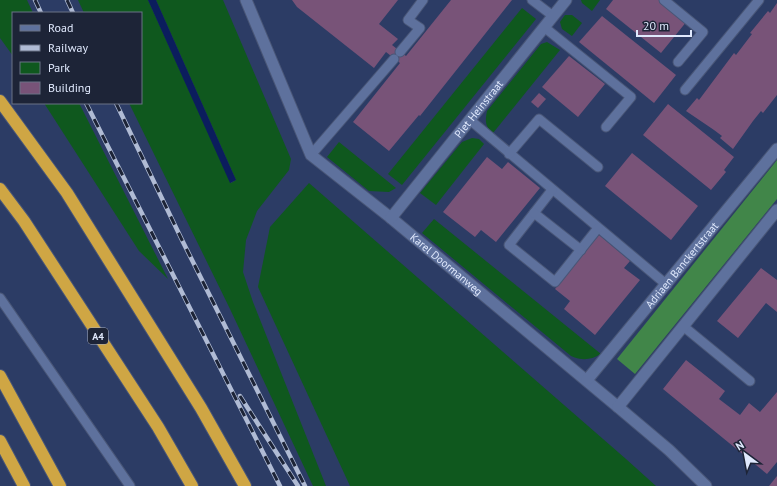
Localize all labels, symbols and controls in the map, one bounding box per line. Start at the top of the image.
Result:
legend [12,12,142,104]
scale bar [637,12,691,38]
text: 20 m [643,18,669,33]
text: Road [48,20,73,35]
text: Railway [48,40,88,55]
text: Park [48,60,70,75]
street label: Piet Heinstraat [451,77,506,141]
text: Building [48,80,91,95]
street label: Adriaen Banckertstraat [642,219,721,311]
street label: Karel Doormanweg [407,230,486,298]
road number: A4 [88,328,108,344]
north arrow [725,434,765,474]
text: N [733,438,746,453]

